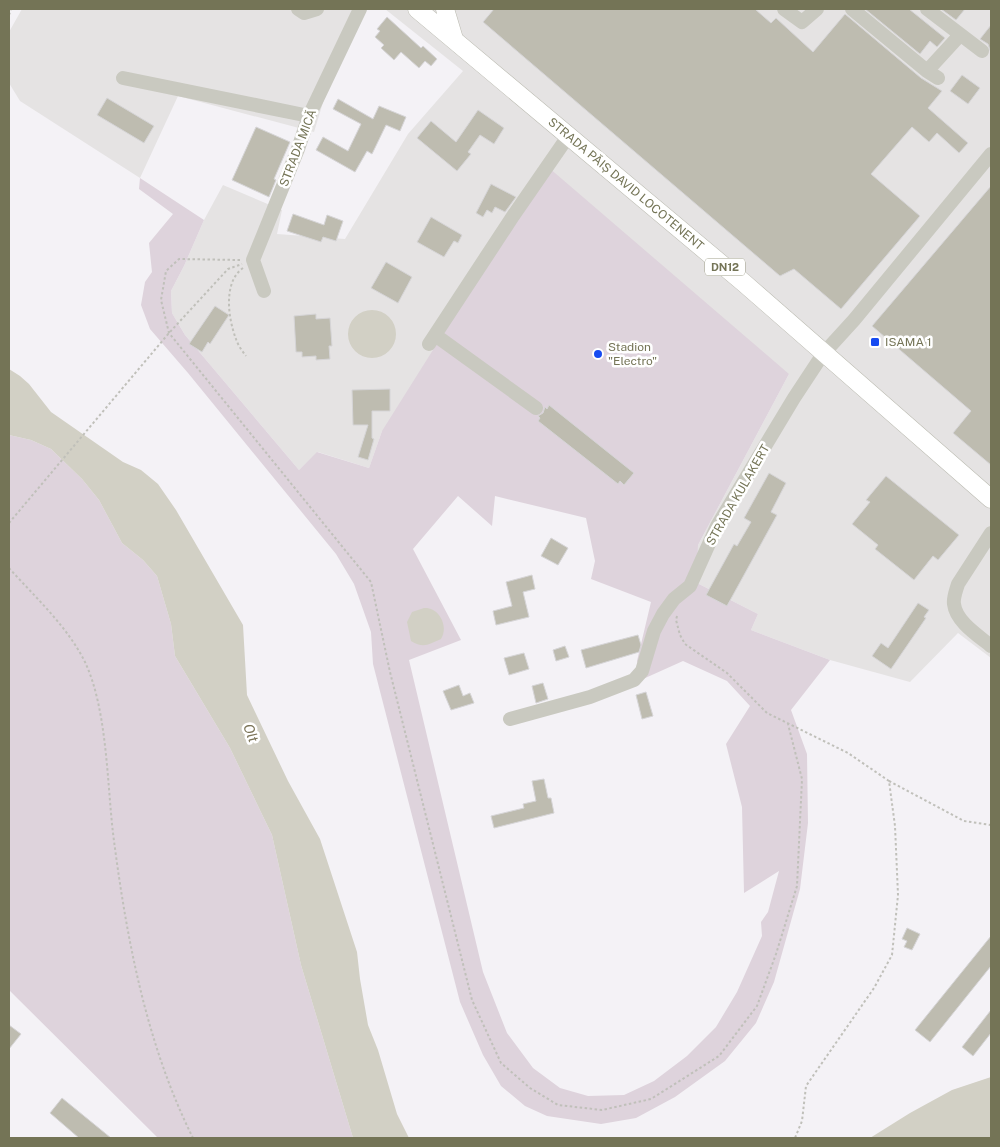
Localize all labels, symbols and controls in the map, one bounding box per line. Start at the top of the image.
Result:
street label: STRADA MICĂ [277,107,319,189]
street label: STRADA PĂIȘ DAVID LOCOTENENT [545,115,707,253]
road number: DN12 [705,258,745,276]
place label: ISAMA 1 [885,335,932,349]
marker: ISAMA 1 [869,336,881,348]
place label: Stadion "Electro" [608,340,657,368]
marker: Stadion "Electro" [592,348,604,360]
street label: STRADA KULAKERT [703,442,773,548]
water label: Olt [240,721,262,745]

